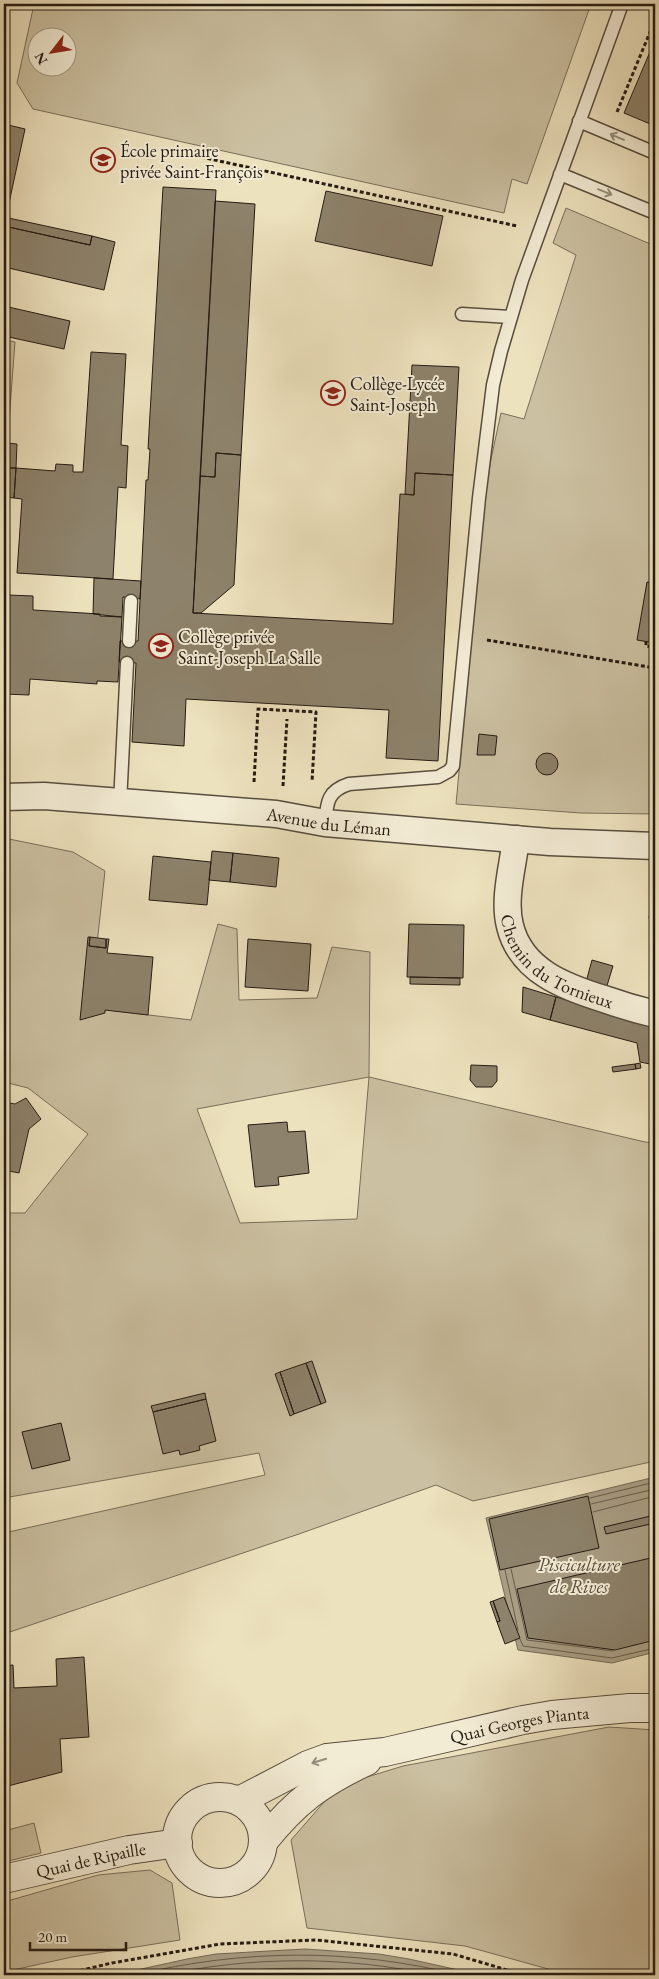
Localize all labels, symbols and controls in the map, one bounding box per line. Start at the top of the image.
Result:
north arrow [28,28,78,78]
text: N [30,49,51,68]
one-way arrow [610,132,625,141]
place label: École primaire privée Saint-François [120,139,263,183]
school or university icon: École primaire privée Saint-François [90,147,116,173]
one-way arrow [597,188,612,197]
place label: Collège-Lycée Saint-Joseph [350,372,445,416]
school or university icon: Collège-Lycée Saint-Joseph [320,380,346,406]
place label: Collège privée Saint-Joseph La Salle [178,625,320,669]
school or university icon: Collège privée Saint-Joseph La Salle [148,633,174,659]
street label: Avenue du Léman [265,802,393,840]
street label: Chemin du Tornieux [496,912,617,1013]
water label: Pisciculture de Rives [538,1552,620,1599]
street label: Quai Georges Pianta [448,1700,591,1748]
one-way arrow [312,1757,328,1766]
street label: Quai de Ripaille [34,1836,147,1883]
scale bar [30,1919,126,1951]
text: 20 m [38,1927,67,1946]

